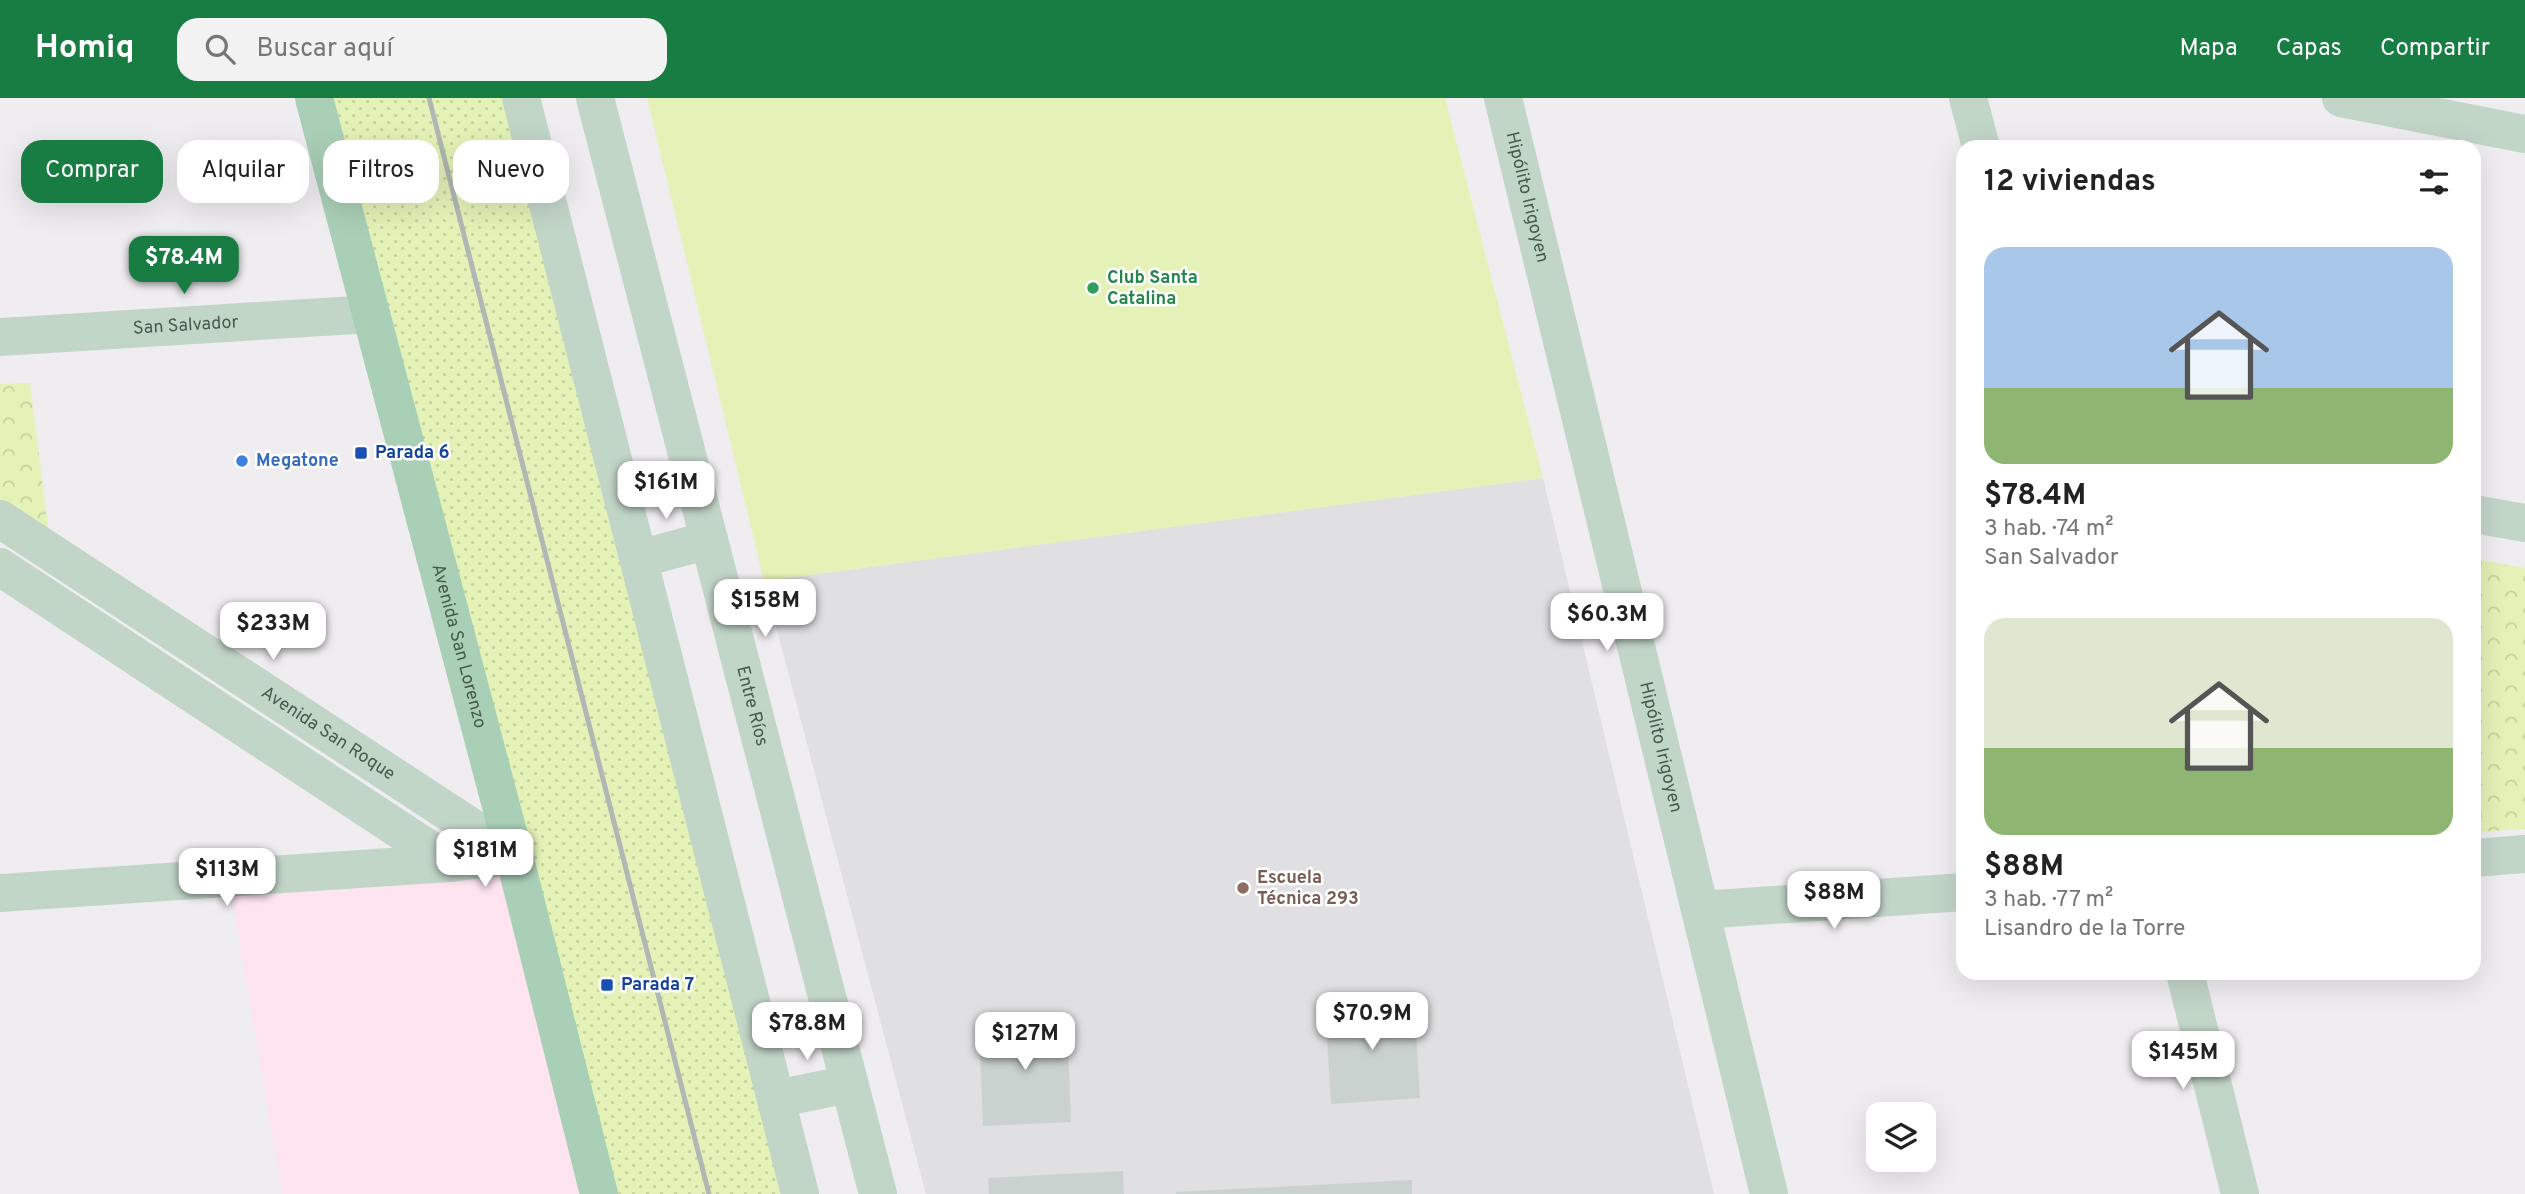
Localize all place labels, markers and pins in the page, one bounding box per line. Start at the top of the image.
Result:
pin: $78.4M [127,236,241,296]
place label: Club Santa Catalina [1107,267,1198,311]
marker: Club Santa Catalina [1085,280,1101,296]
place label: Parada 6 [375,442,450,465]
marker: Parada 6 [353,445,369,461]
place label: Megatone [256,450,339,473]
marker: Megatone [234,453,250,469]
pin: $161M [617,462,715,521]
pin: $158M [716,580,814,639]
pin: $60.3M [1550,594,1664,653]
pin: $233M [224,602,322,662]
pin: $181M [436,830,534,889]
pin: $113M [178,848,276,908]
place label: Escuela Técnica 293 [1257,867,1359,911]
pin: $88M [1793,872,1875,931]
marker: Escuela Técnica 293 [1235,880,1251,896]
place label: Parada 7 [621,974,694,997]
marker: Parada 7 [599,977,615,993]
pin: $70.9M [1315,992,1429,1052]
pin: $78.8M [750,1002,864,1062]
pin: $127M [976,1012,1074,1072]
pin: $145M [2134,1032,2232,1091]

